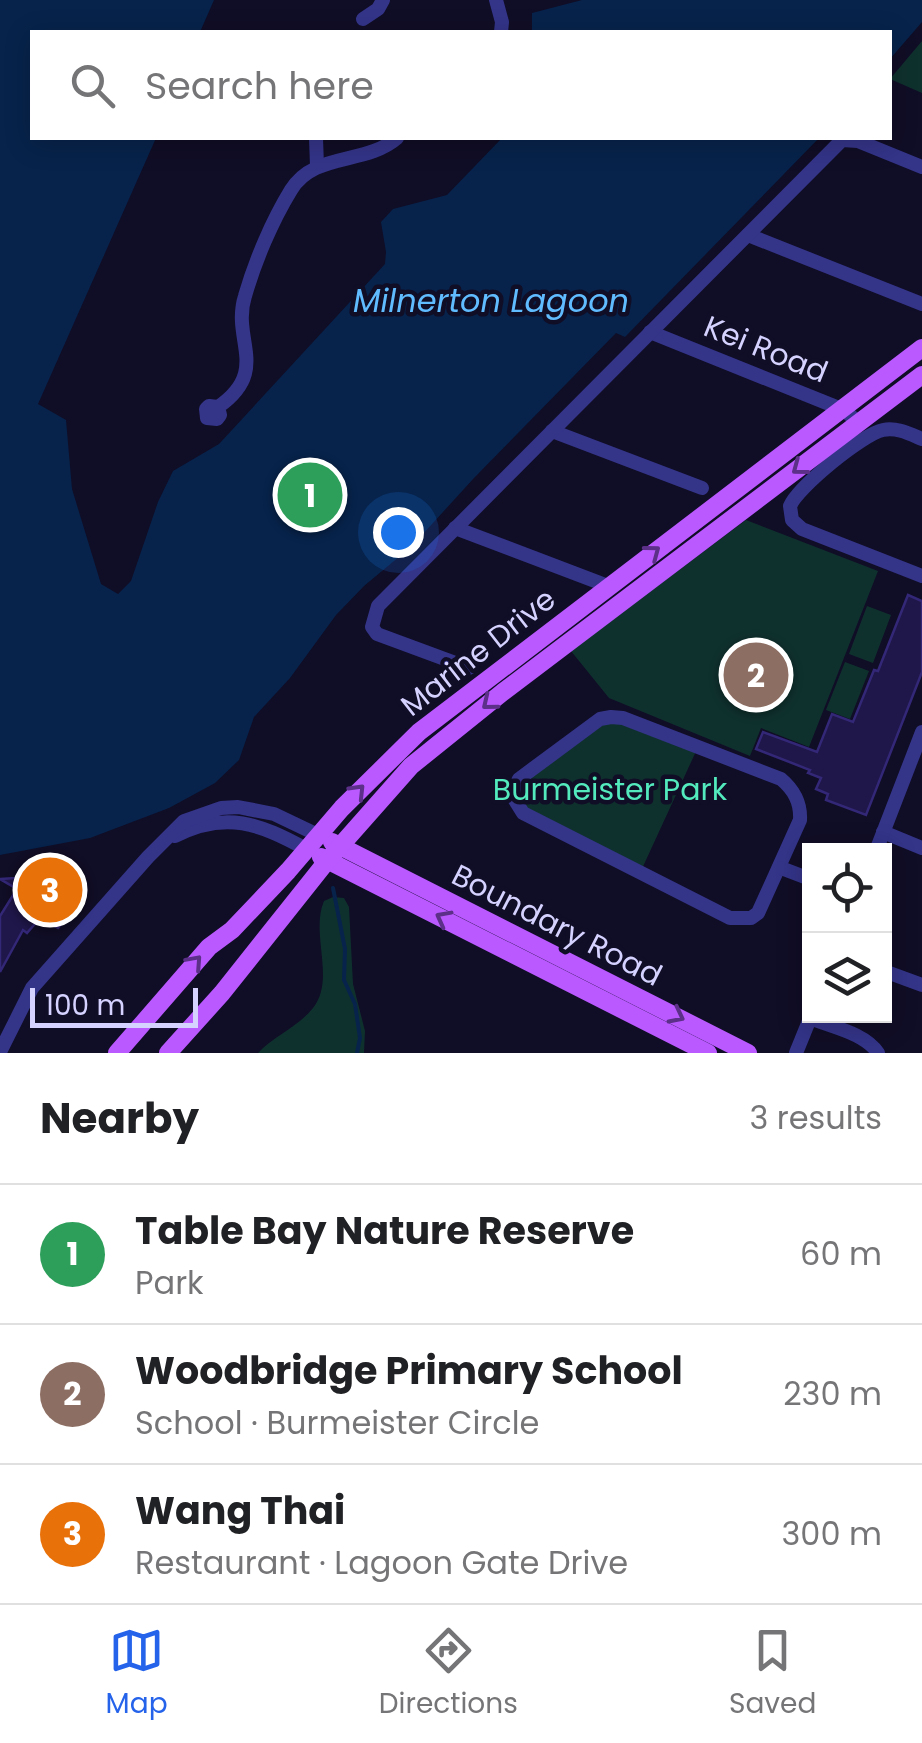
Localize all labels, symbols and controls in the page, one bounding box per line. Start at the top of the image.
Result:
search box [30,30,892,140]
icon: search [65,58,120,113]
text: Search here [145,59,374,112]
water label: Milnerton Lagoon [353,278,629,323]
street label: Kei Road [698,305,834,393]
one-way arrow [792,456,810,473]
pin: 1 [278,458,342,532]
your location [373,507,424,558]
one-way arrow [642,546,660,563]
street label: Marine Drive [392,578,564,726]
pin: 2 [724,638,788,712]
one-way arrow [482,691,500,709]
park label: Burmeister Park [493,768,728,811]
one-way arrow [346,785,364,803]
map controls [802,843,892,1023]
button: locate [802,843,892,933]
pin: 3 [18,852,82,928]
street label: Boundary Road [444,853,670,997]
one-way arrow [435,911,453,930]
button: layers [802,933,892,1023]
one-way arrow [183,955,201,974]
scale bar [30,983,198,1028]
text: 100 m [45,986,125,1025]
one-way arrow [666,1004,684,1023]
text: Nearby [40,1089,199,1148]
text: 3 results [749,1095,882,1140]
text: Table Bay Nature Reserve [135,1204,634,1257]
text: 1 [66,1231,79,1276]
text: 60 m [800,1231,882,1276]
text: Park [135,1260,204,1305]
text: Woodbridge Primary School [135,1344,683,1397]
text: 2 [63,1371,82,1416]
text: 230 m [783,1371,882,1416]
text: School · Burmeister Circle [135,1400,539,1445]
text: Wang Thai [135,1484,345,1537]
text: 3 [63,1511,82,1556]
text: 300 m [781,1511,882,1556]
text: Restaurant · Lagoon Gate Drive [135,1540,628,1585]
tab: Map [106,1623,168,1725]
tab: Directions [379,1623,518,1725]
tab: Saved [729,1623,816,1725]

